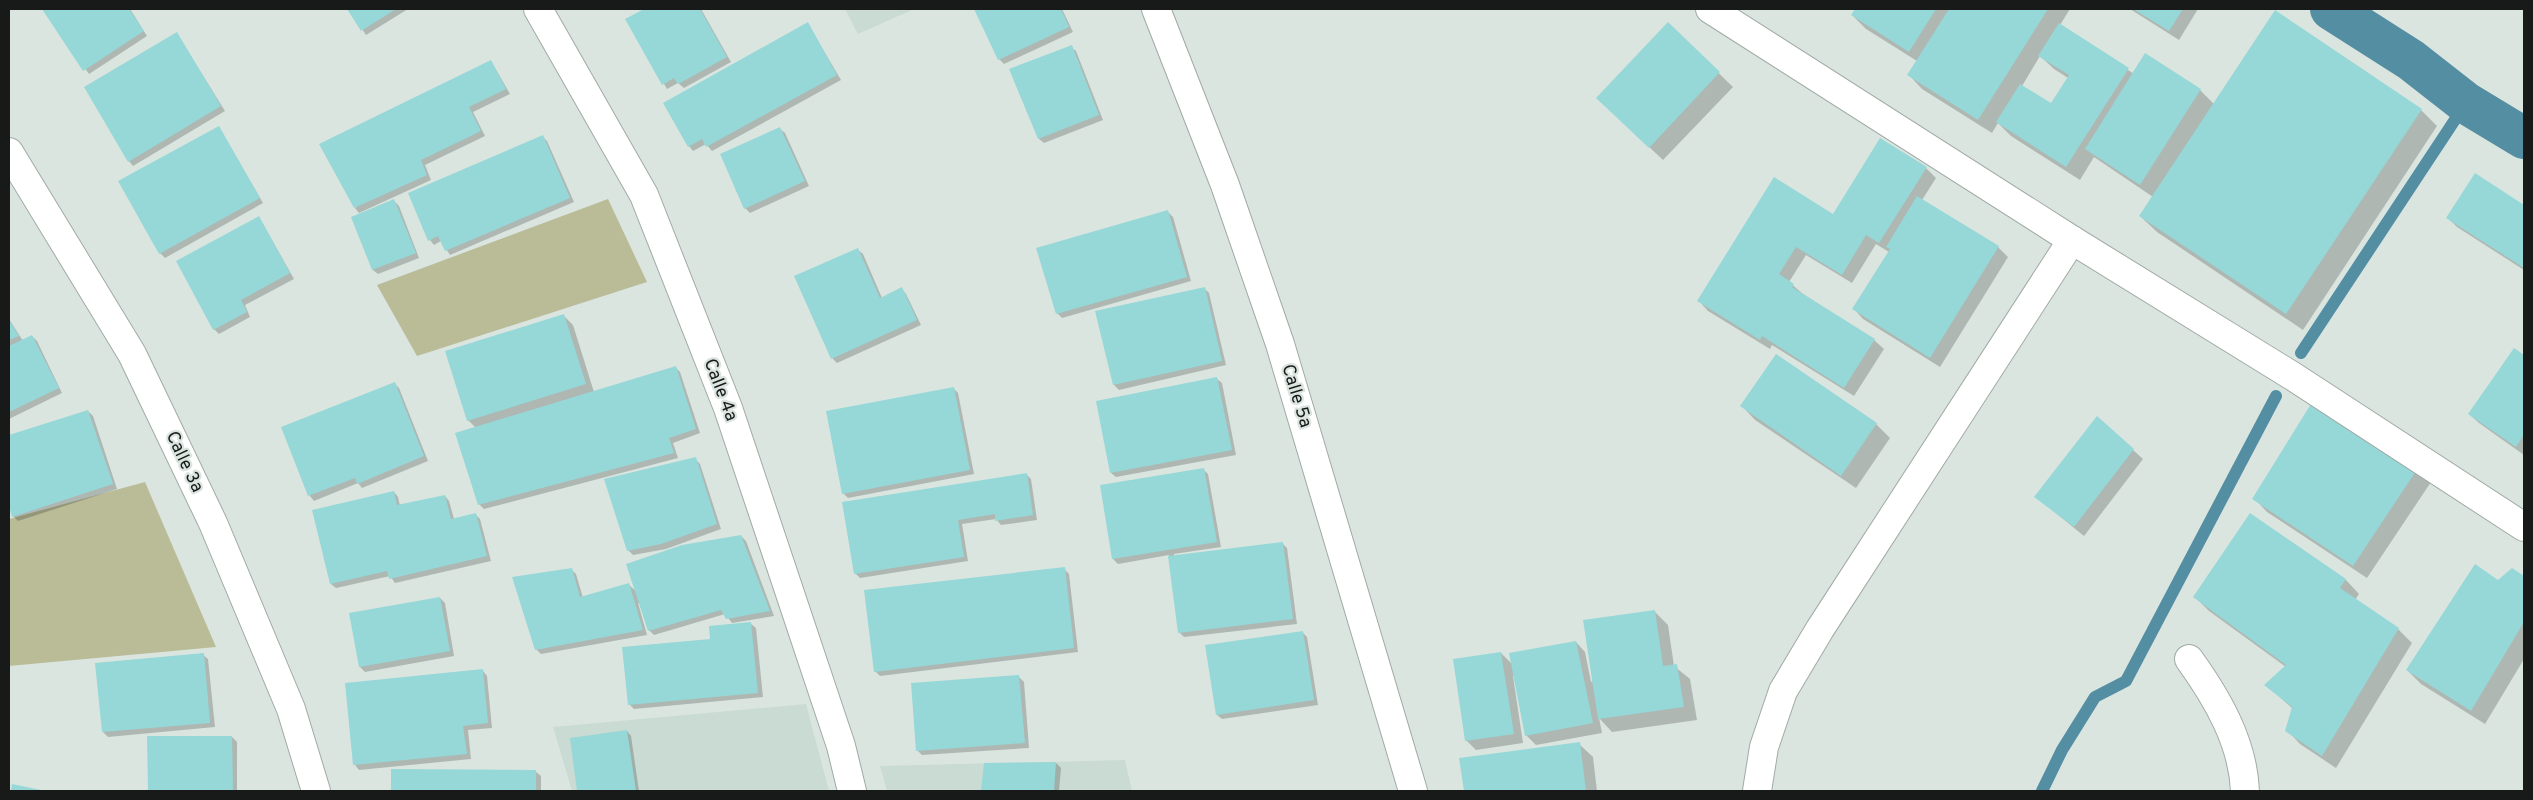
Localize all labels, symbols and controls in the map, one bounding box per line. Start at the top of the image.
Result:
street label: Calle 4a [698,355,742,425]
street label: Calle 5a [1275,362,1317,430]
street label: Calle 3a [160,428,208,496]

